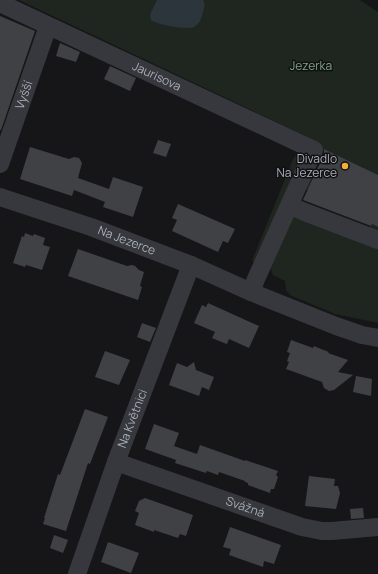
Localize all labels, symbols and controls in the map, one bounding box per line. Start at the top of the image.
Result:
street label: Jaurisova [130,57,184,95]
park label: Jezerka [290,57,332,74]
street label: Vyšší [11,78,36,111]
place label: Divadlo Na Jezerce [277,150,337,181]
marker: Divadlo Na Jezerce [340,161,350,171]
street label: Na Jezerce [96,221,158,259]
street label: Na Květnici [113,387,151,450]
street label: Svážná [224,492,267,521]

